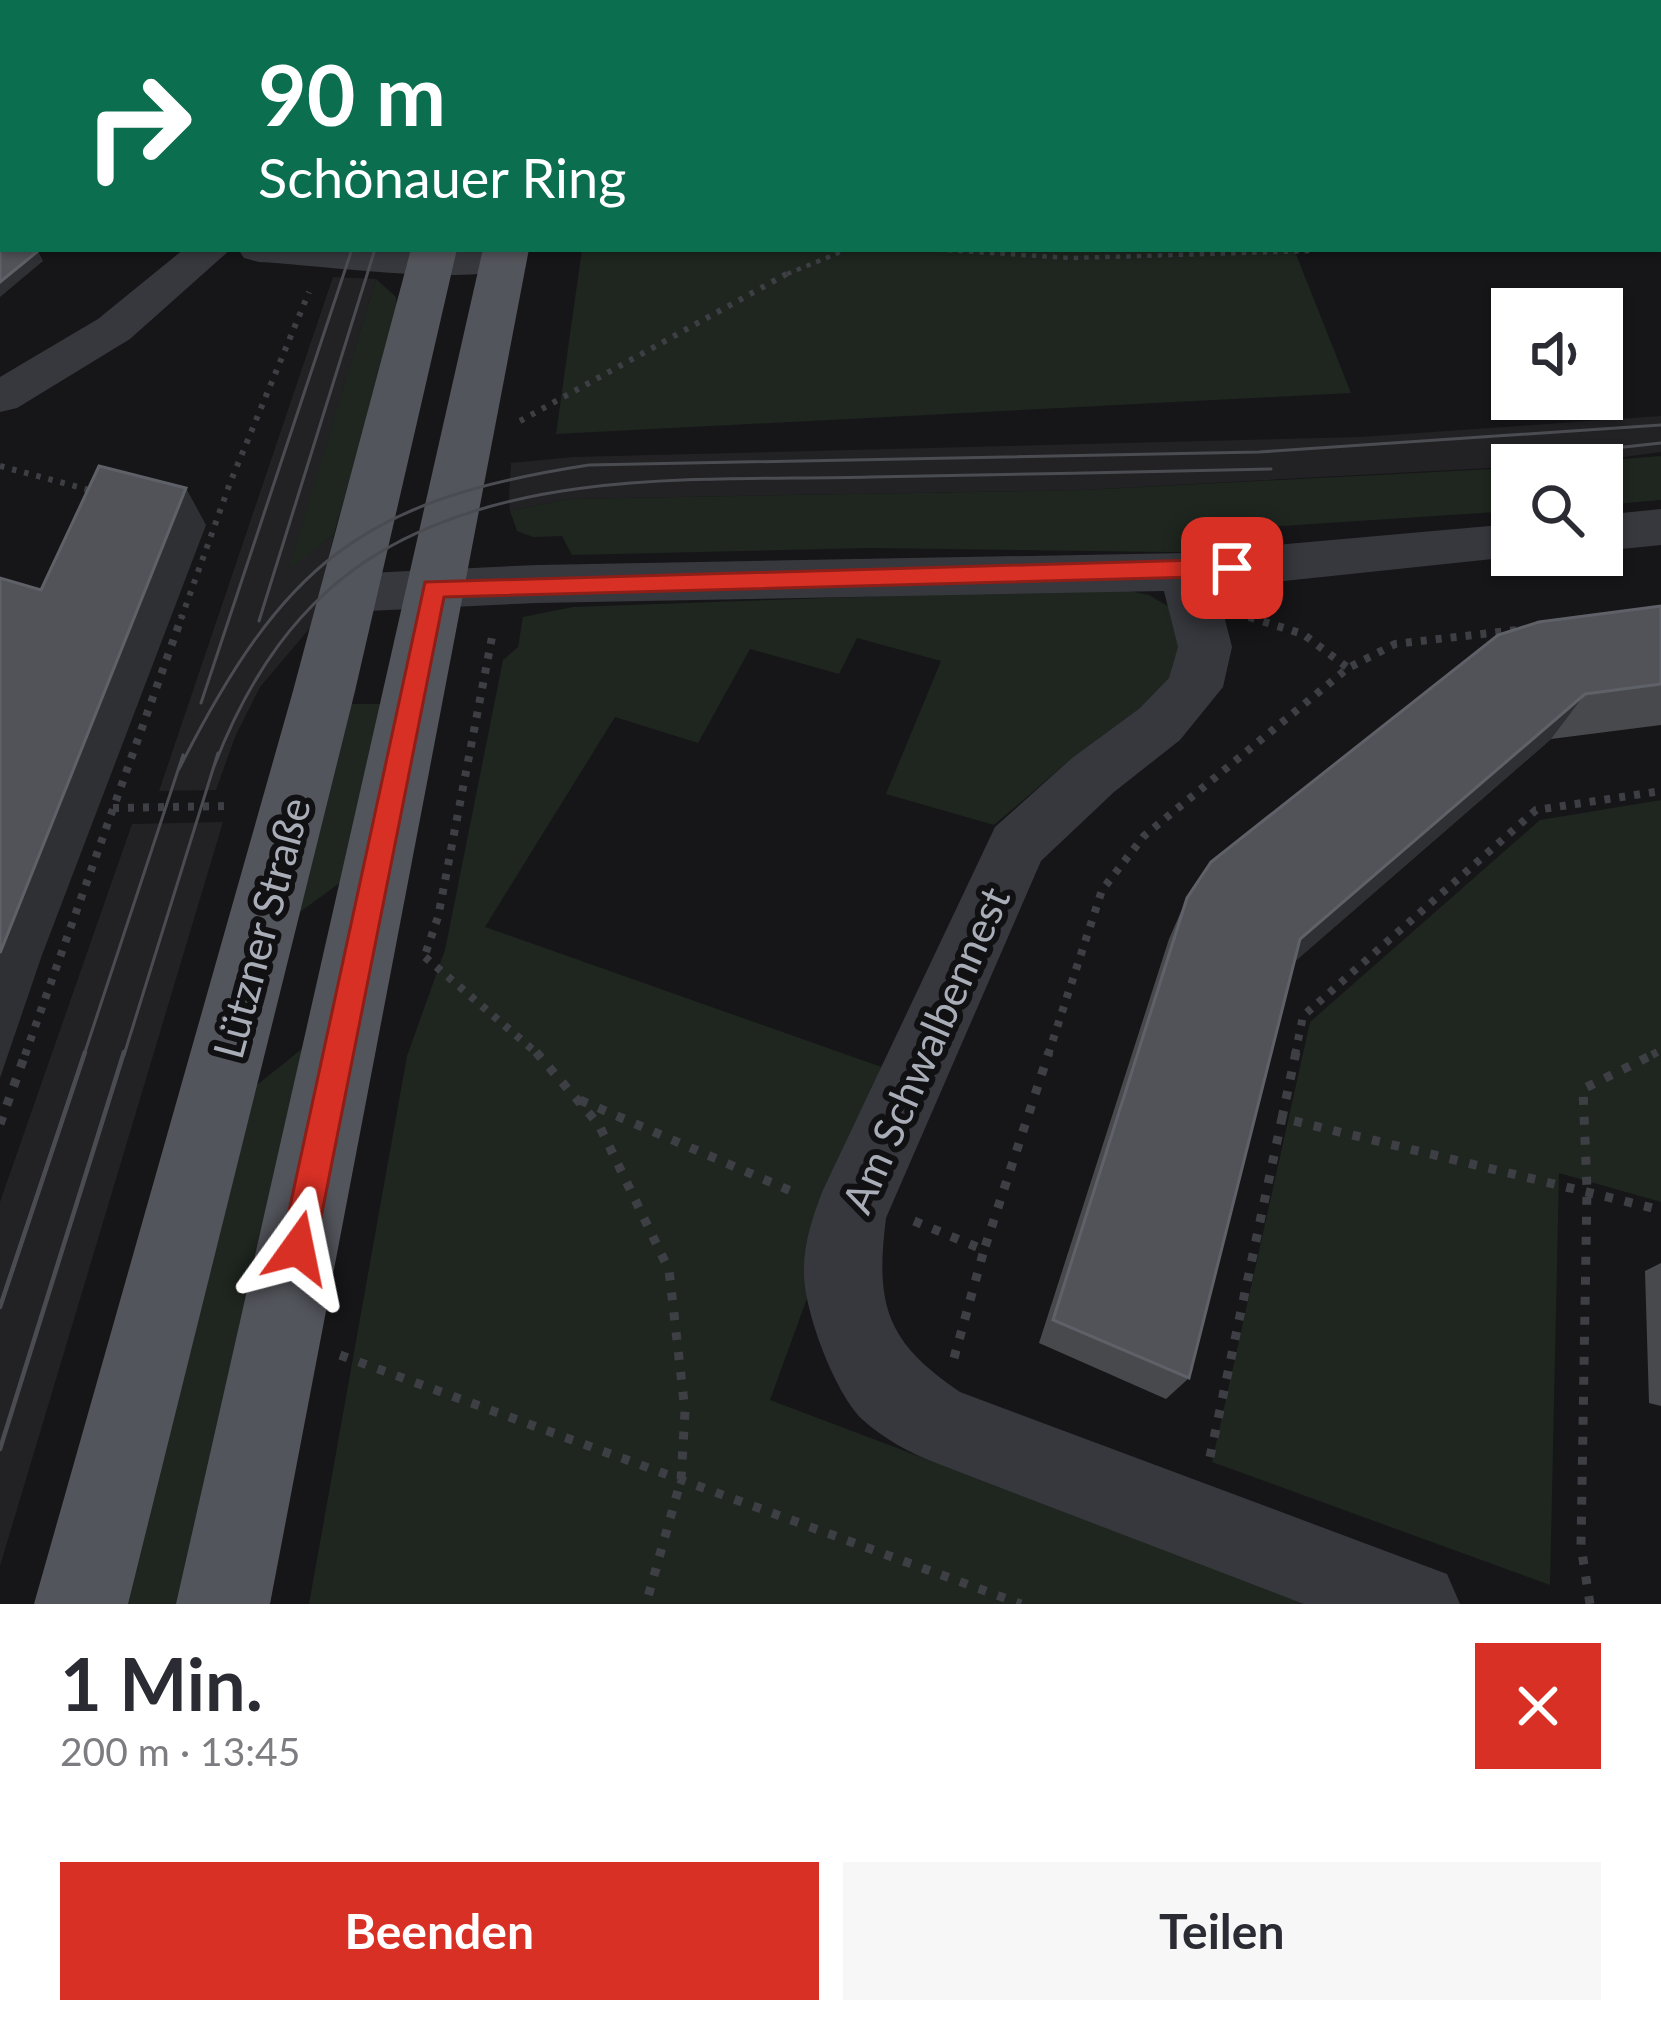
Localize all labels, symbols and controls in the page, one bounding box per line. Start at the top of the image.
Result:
text: 90 m [258,43,446,144]
icon: right [60,48,216,204]
text: Schönauer Ring [258,145,626,210]
map controls [1491,288,1623,576]
button: sound [1491,288,1623,420]
button: search [1491,444,1623,576]
pin [1181,517,1283,619]
icon: arrive [1199,535,1265,601]
street label: Lützner Straße [202,792,320,1064]
street label: Am Schwalbennest [831,879,1019,1220]
position arrow [235,1185,361,1311]
text: 1 Min. [60,1640,263,1726]
button: close [1475,1643,1601,1769]
text: 200 m · 13:45 [60,1728,300,1774]
button: Beenden [60,1862,819,2000]
button: Teilen [843,1862,1601,2000]

